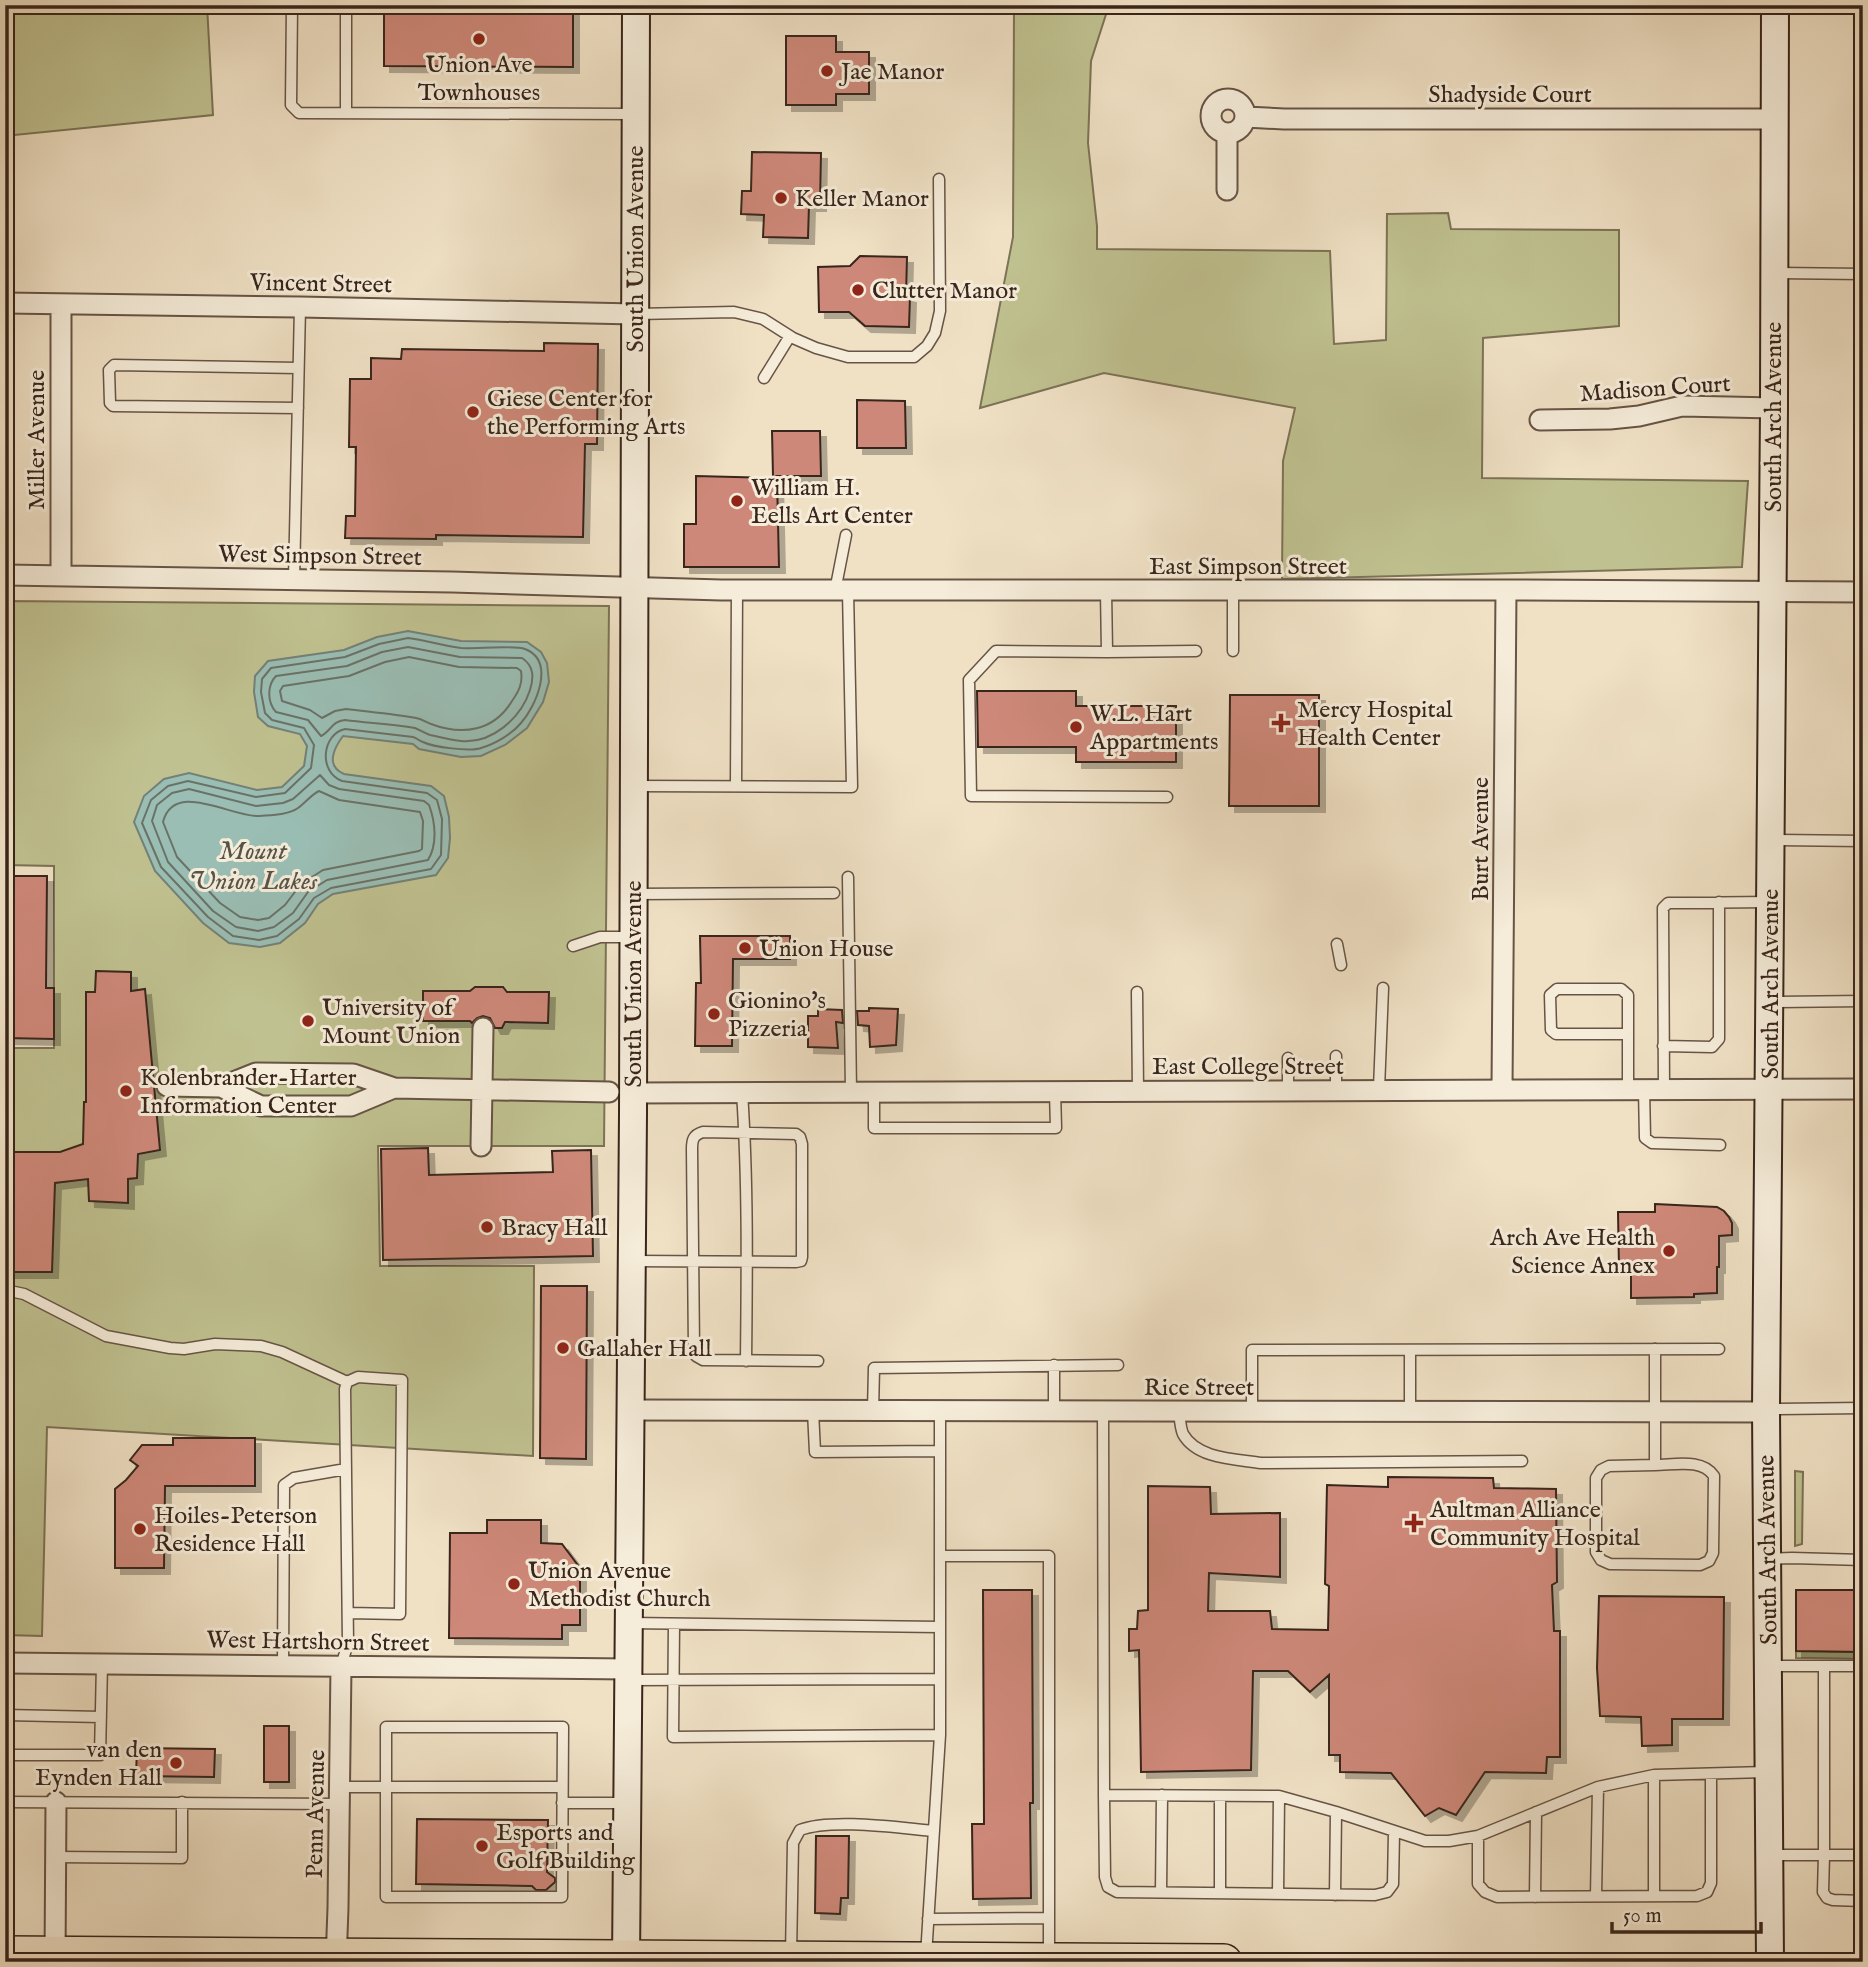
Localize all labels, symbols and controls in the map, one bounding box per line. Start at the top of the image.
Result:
marker: Union Ave Townhouses [471,31,487,47]
place label: Union Ave Townhouses [418,50,540,109]
place label: Jae Manor [838,57,944,88]
marker: Jae Manor [819,63,835,79]
street label: Shadyside Court [1428,80,1592,111]
street label: South Union Avenue [621,146,652,352]
place label: Keller Manor [795,184,929,215]
marker: Keller Manor [773,190,789,206]
street label: Vincent Street [249,268,392,301]
place label: Clutter Manor [872,276,1017,307]
marker: Clutter Manor [850,282,866,298]
street label: South Arch Avenue [1759,322,1790,512]
street label: Madison Court [1579,369,1731,410]
street label: Miller Avenue [22,370,53,510]
place label: Giese Center for the Performing Arts [487,384,686,443]
marker: Giese Center for the Performing Arts [465,404,481,420]
place label: William H. Eells Art Center [751,473,913,532]
marker: William H. Eells Art Center [729,493,745,509]
street label: West Simpson Street [218,539,422,574]
street label: East Simpson Street [1149,552,1347,583]
place label: Mercy Hospital Health Center [1297,695,1453,754]
place label: W.L. Hart Appartments [1089,699,1219,758]
marker: Mercy Hospital Health Center [1271,713,1291,733]
marker: W.L. Hart Appartments [1068,719,1084,735]
street label: Burt Avenue [1466,777,1497,901]
water label: Mount Union Lakes [189,835,318,898]
street label: South Union Avenue [619,881,650,1087]
street label: South Arch Avenue [1756,889,1787,1079]
place label: Union House [759,934,894,965]
marker: Union House [737,940,753,956]
place label: Gionino's Pizzeria [728,986,826,1045]
place label: University of Mount Union [322,993,460,1052]
marker: Gionino's Pizzeria [706,1006,722,1022]
marker: University of Mount Union [300,1013,316,1029]
street label: East College Street [1152,1052,1344,1083]
place label: Kolenbrander-Harter Information Center [140,1063,357,1122]
marker: Kolenbrander-Harter Information Center [118,1083,134,1099]
place label: Bracy Hall [501,1213,608,1244]
marker: Bracy Hall [479,1219,495,1235]
place label: Arch Ave Health Science Annex [1489,1223,1655,1282]
marker: Arch Ave Health Science Annex [1661,1243,1677,1259]
place label: Gallaher Hall [577,1334,712,1365]
marker: Gallaher Hall [555,1340,571,1356]
street label: Rice Street [1144,1373,1254,1404]
street label: South Arch Avenue [1751,1454,1786,1645]
place label: Aultman Alliance Community Hospital [1429,1495,1640,1554]
place label: Hoiles-Peterson Residence Hall [154,1501,317,1560]
marker: Aultman Alliance Community Hospital [1404,1513,1424,1533]
marker: Hoiles-Peterson Residence Hall [132,1521,148,1537]
place label: Union Avenue Methodist Church [528,1556,711,1615]
marker: Union Avenue Methodist Church [506,1576,522,1592]
street label: West Hartshorn Street [206,1625,430,1660]
place label: van den Eynden Hall [35,1735,162,1794]
street label: Penn Avenue [300,1749,333,1879]
marker: van den Eynden Hall [168,1755,184,1771]
place label: Esports and Golf Building [496,1818,636,1877]
marker: Esports and Golf Building [474,1838,490,1854]
scale bar [1612,1890,1761,1934]
text: 50 m [1623,1903,1662,1930]

